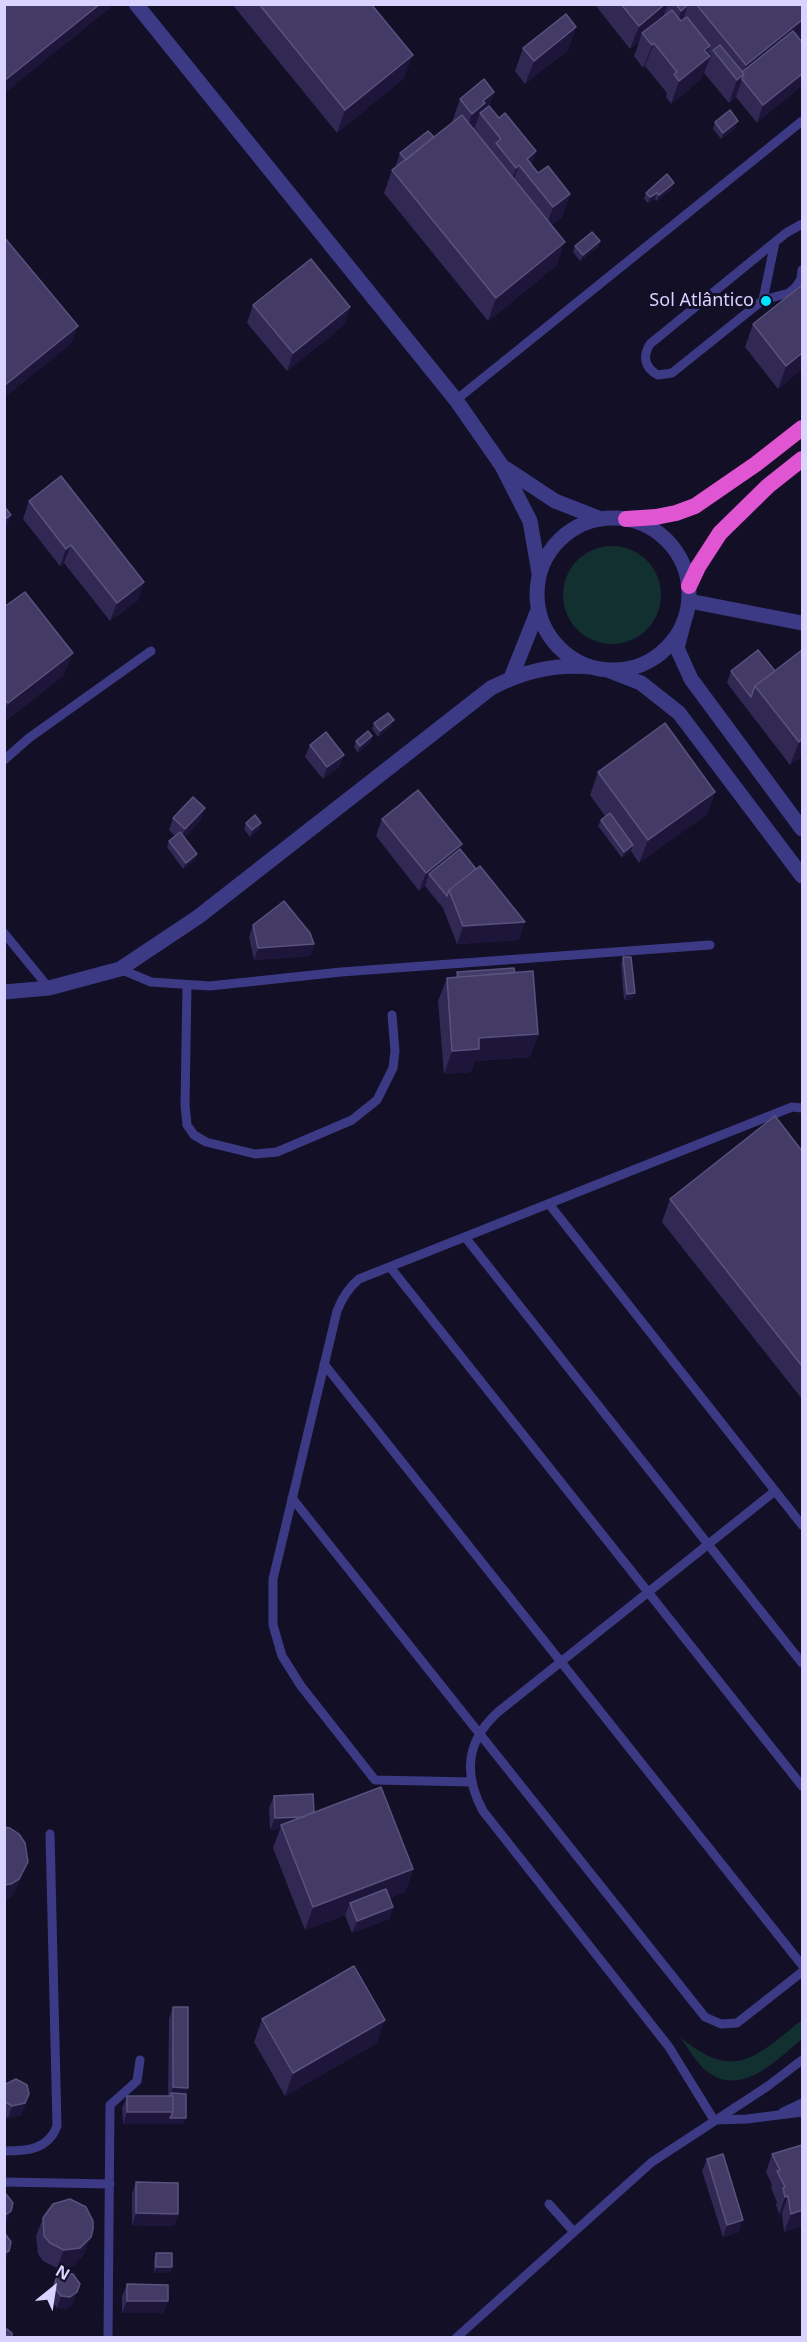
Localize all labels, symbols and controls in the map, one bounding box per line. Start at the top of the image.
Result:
place label: Sol Atlântico [649,290,754,312]
marker: Sol Atlântico [759,294,773,308]
north arrow [24,2258,84,2318]
text: N [52,2260,74,2285]

